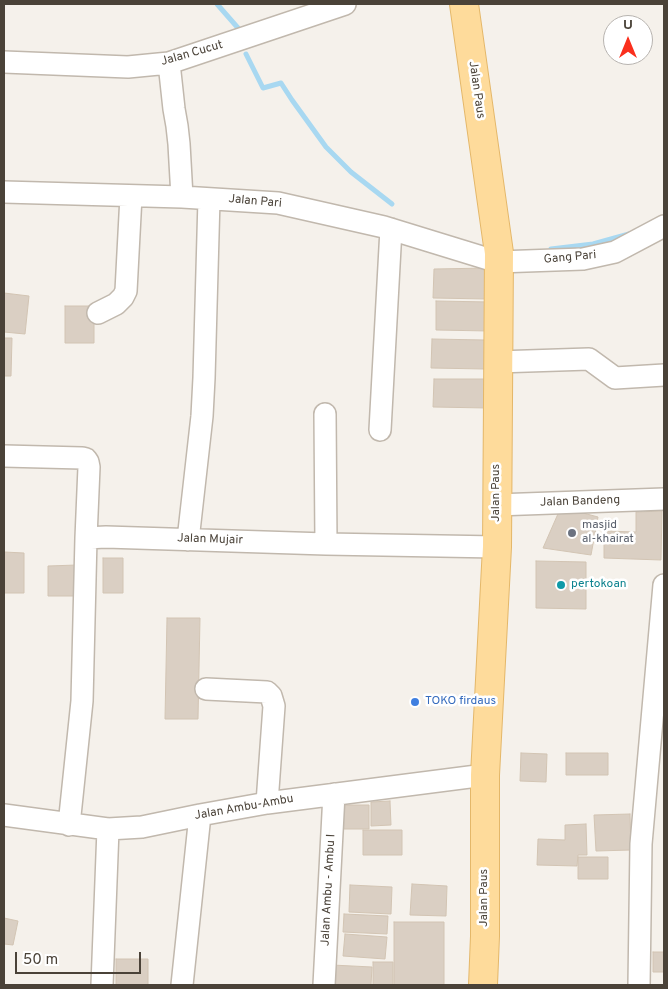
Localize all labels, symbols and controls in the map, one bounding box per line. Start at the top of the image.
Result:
north arrow [603,15,653,65]
text: U [623,17,633,34]
street label: Jalan Cucut [159,38,225,70]
street label: Jalan Paus [465,60,487,120]
street label: Jalan Pari [228,192,282,212]
street label: Gang Pari [543,249,597,267]
street label: Jalan Paus [490,464,504,522]
street label: Jalan Bandeng [540,493,620,511]
place label: masjid al-khairat [582,519,634,547]
marker: masjid al-khairat [566,527,578,539]
street label: Jalan Mujair [177,532,243,548]
place label: pertokoan [571,578,627,592]
marker: pertokoan [555,579,567,591]
place label: TOKO firdaus [425,695,496,709]
marker: TOKO firdaus [409,696,421,708]
street label: Jalan Ambu-Ambu [193,792,295,824]
street label: Jalan Ambu - Ambu I [319,834,339,946]
street label: Jalan Paus [478,869,492,927]
scale bar [18,942,144,974]
text: 50 m [23,951,58,970]

